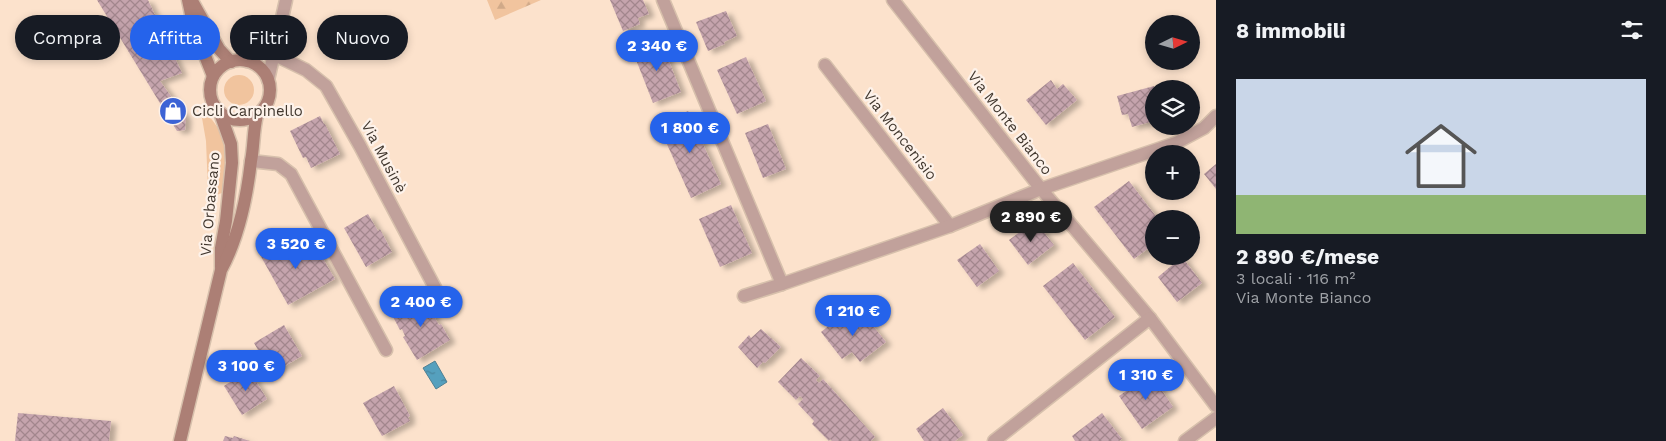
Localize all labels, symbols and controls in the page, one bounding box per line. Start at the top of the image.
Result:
chip: Compra [15,15,120,60]
chip: Affitta [130,15,220,60]
chip: Filtri [230,15,307,60]
chip: Nuovo [317,15,408,60]
north arrow [1145,15,1200,70]
map controls [1145,15,1200,265]
icon: filters [1618,16,1646,44]
text: 8 immobili [1236,18,1346,43]
pin: 2 340 € [611,30,703,72]
text: 2 340 € [627,36,687,55]
street label: Via Monte Bianco [964,67,1056,179]
button: layers [1145,80,1200,135]
street label: Via Moncenisio [859,86,941,184]
shop icon: Cicli Carpinello [158,96,188,126]
place label: Cicli Carpinello [192,102,303,120]
icon: home [1396,111,1486,201]
pin: 1 800 € [644,112,736,154]
street label: Via Musinè [358,118,410,196]
text: 1 800 € [661,118,719,137]
button: + [1145,145,1200,200]
street label: Via Orbassano [196,151,224,257]
pin: 2 890 € [985,200,1077,243]
text: 2 890 € [1001,207,1061,226]
button: − [1145,210,1200,265]
pin: 3 520 € [250,228,342,270]
text: 3 520 € [266,234,326,253]
text: 2 890 €/mese [1236,244,1379,269]
text: 3 locali · 116 m² [1236,269,1355,288]
pin: 2 400 € [375,286,467,328]
text: Via Monte Bianco [1236,288,1371,307]
text: 2 400 € [391,292,451,311]
pin: 1 210 € [807,294,899,337]
text: 1 210 € [826,301,880,320]
pin: 3 100 € [200,350,292,392]
text: 3 100 € [217,356,275,375]
pin: 1 310 € [1100,358,1192,401]
text: 1 310 € [1119,365,1173,384]

